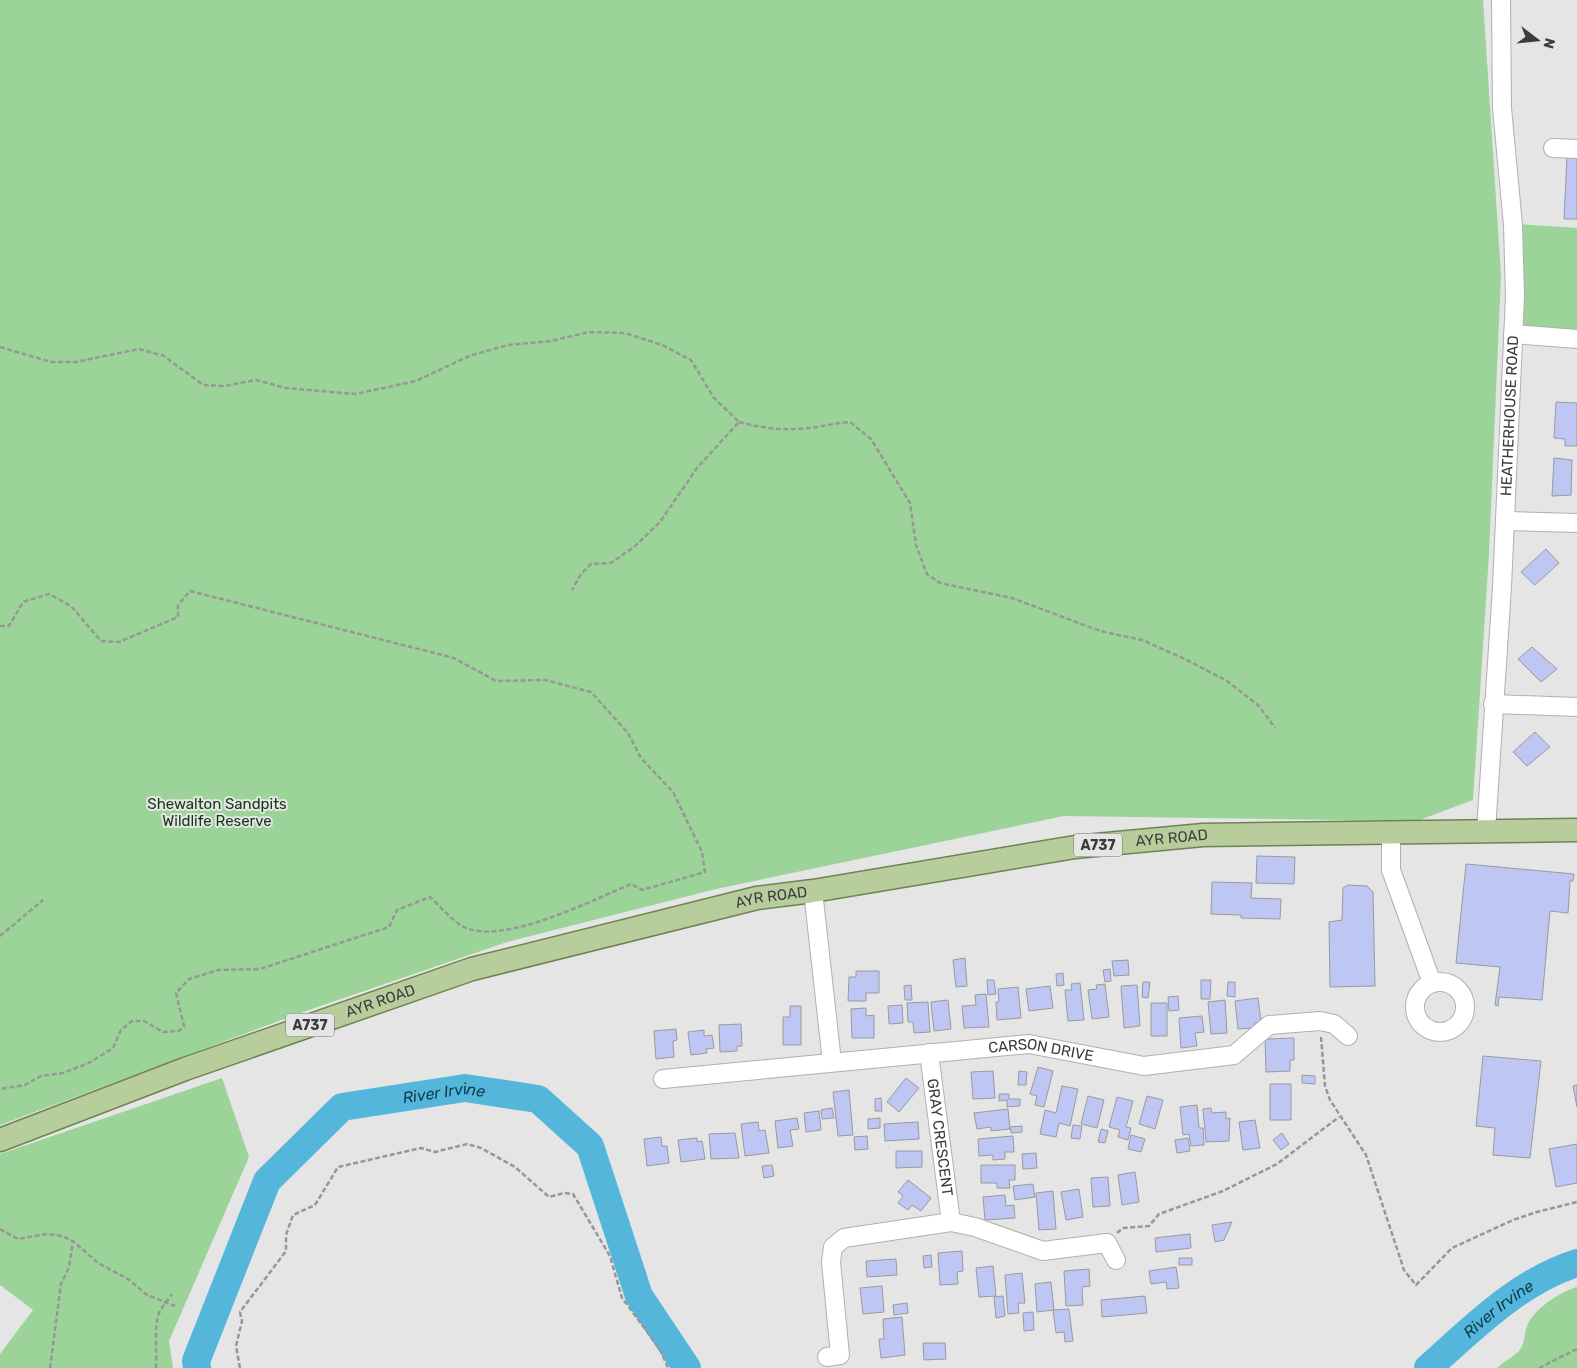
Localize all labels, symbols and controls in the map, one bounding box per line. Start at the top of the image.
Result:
north arrow [1512,15,1562,65]
text: N [1539,36,1559,51]
street label: HEATHERHOUSE ROAD [1497,335,1522,496]
park label: Shewalton Sandpits Wildlife Reserve [147,795,287,830]
street label: AYR ROAD [1135,826,1209,850]
road number: A737 [1074,834,1122,856]
street label: AYR ROAD [733,883,808,912]
street label: AYR ROAD [343,981,417,1021]
road number: A737 [286,1014,334,1036]
street label: CARSON DRIVE [987,1035,1095,1065]
street label: GRAY CRESCENT [923,1077,957,1197]
water label: River Irvine [401,1079,487,1108]
water label: River Irvine [1459,1276,1537,1342]

